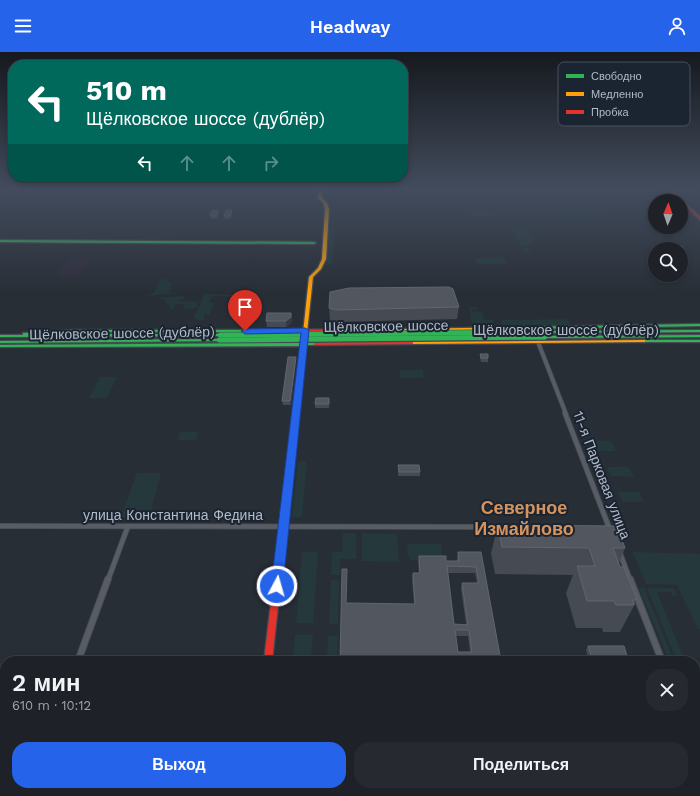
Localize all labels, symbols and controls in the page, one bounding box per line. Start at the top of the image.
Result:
icon: menu [12,15,34,37]
icon: person [666,15,688,37]
text: Headway [310,16,390,37]
legend [558,62,690,126]
text: Свободно [591,70,642,83]
text: 510 m [86,74,167,107]
icon: left [20,76,72,128]
text: Медленно [591,88,643,101]
text: Пробка [591,106,629,119]
text: Щёлковское шоссе (дублёр) [86,108,325,129]
icon: left [134,152,156,174]
icon: ahead [176,152,198,174]
icon: ahead [218,152,240,174]
icon: right [260,152,282,174]
north arrow [648,194,688,234]
map controls [648,194,688,282]
button: search [648,242,688,282]
pin [228,290,262,331]
icon: arrive [234,296,256,318]
street label: Щёлковское шоссе [323,317,449,335]
street label: Щёлковское шоссе (дублёр) [473,322,659,338]
street label: Щёлковское шоссе (дублёр) [29,323,215,343]
street label: 11-я Парковая улица [570,409,634,542]
district label: Северное Измайлово [474,497,574,539]
street label: улица Константина Федина [83,507,263,523]
position arrow [256,565,298,607]
text: 2 мин [12,669,81,697]
button: close [646,669,688,711]
text: 610 m · 10:12 [12,698,91,713]
button: Выход [12,742,346,788]
button: Поделиться [354,742,688,788]

